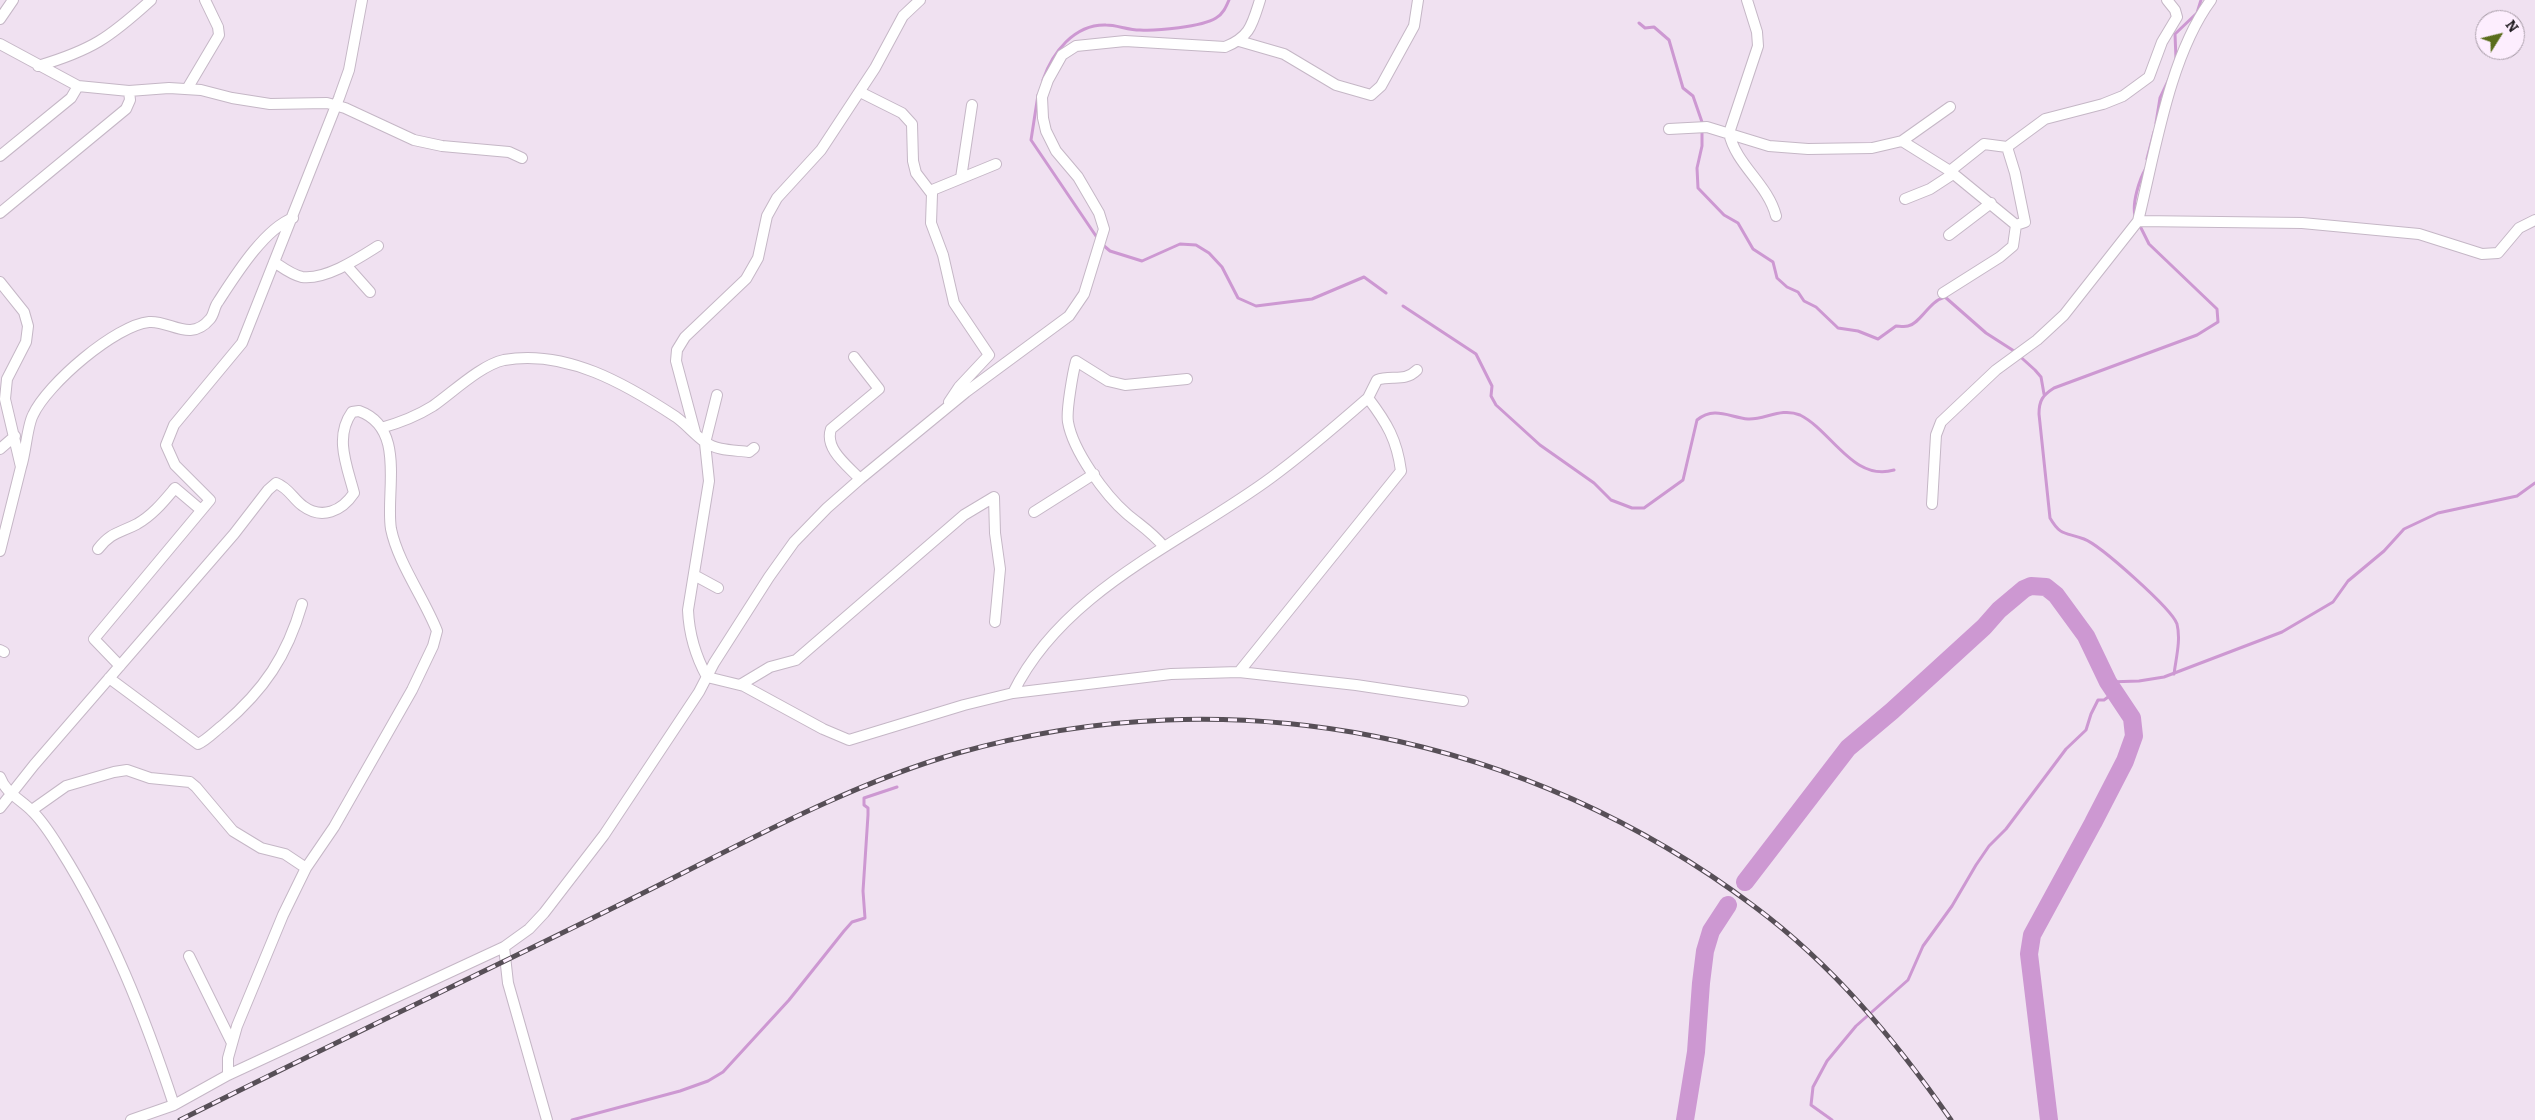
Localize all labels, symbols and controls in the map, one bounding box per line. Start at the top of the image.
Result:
north arrow [2475,10,2525,60]
text: N [2502,17,2522,36]

